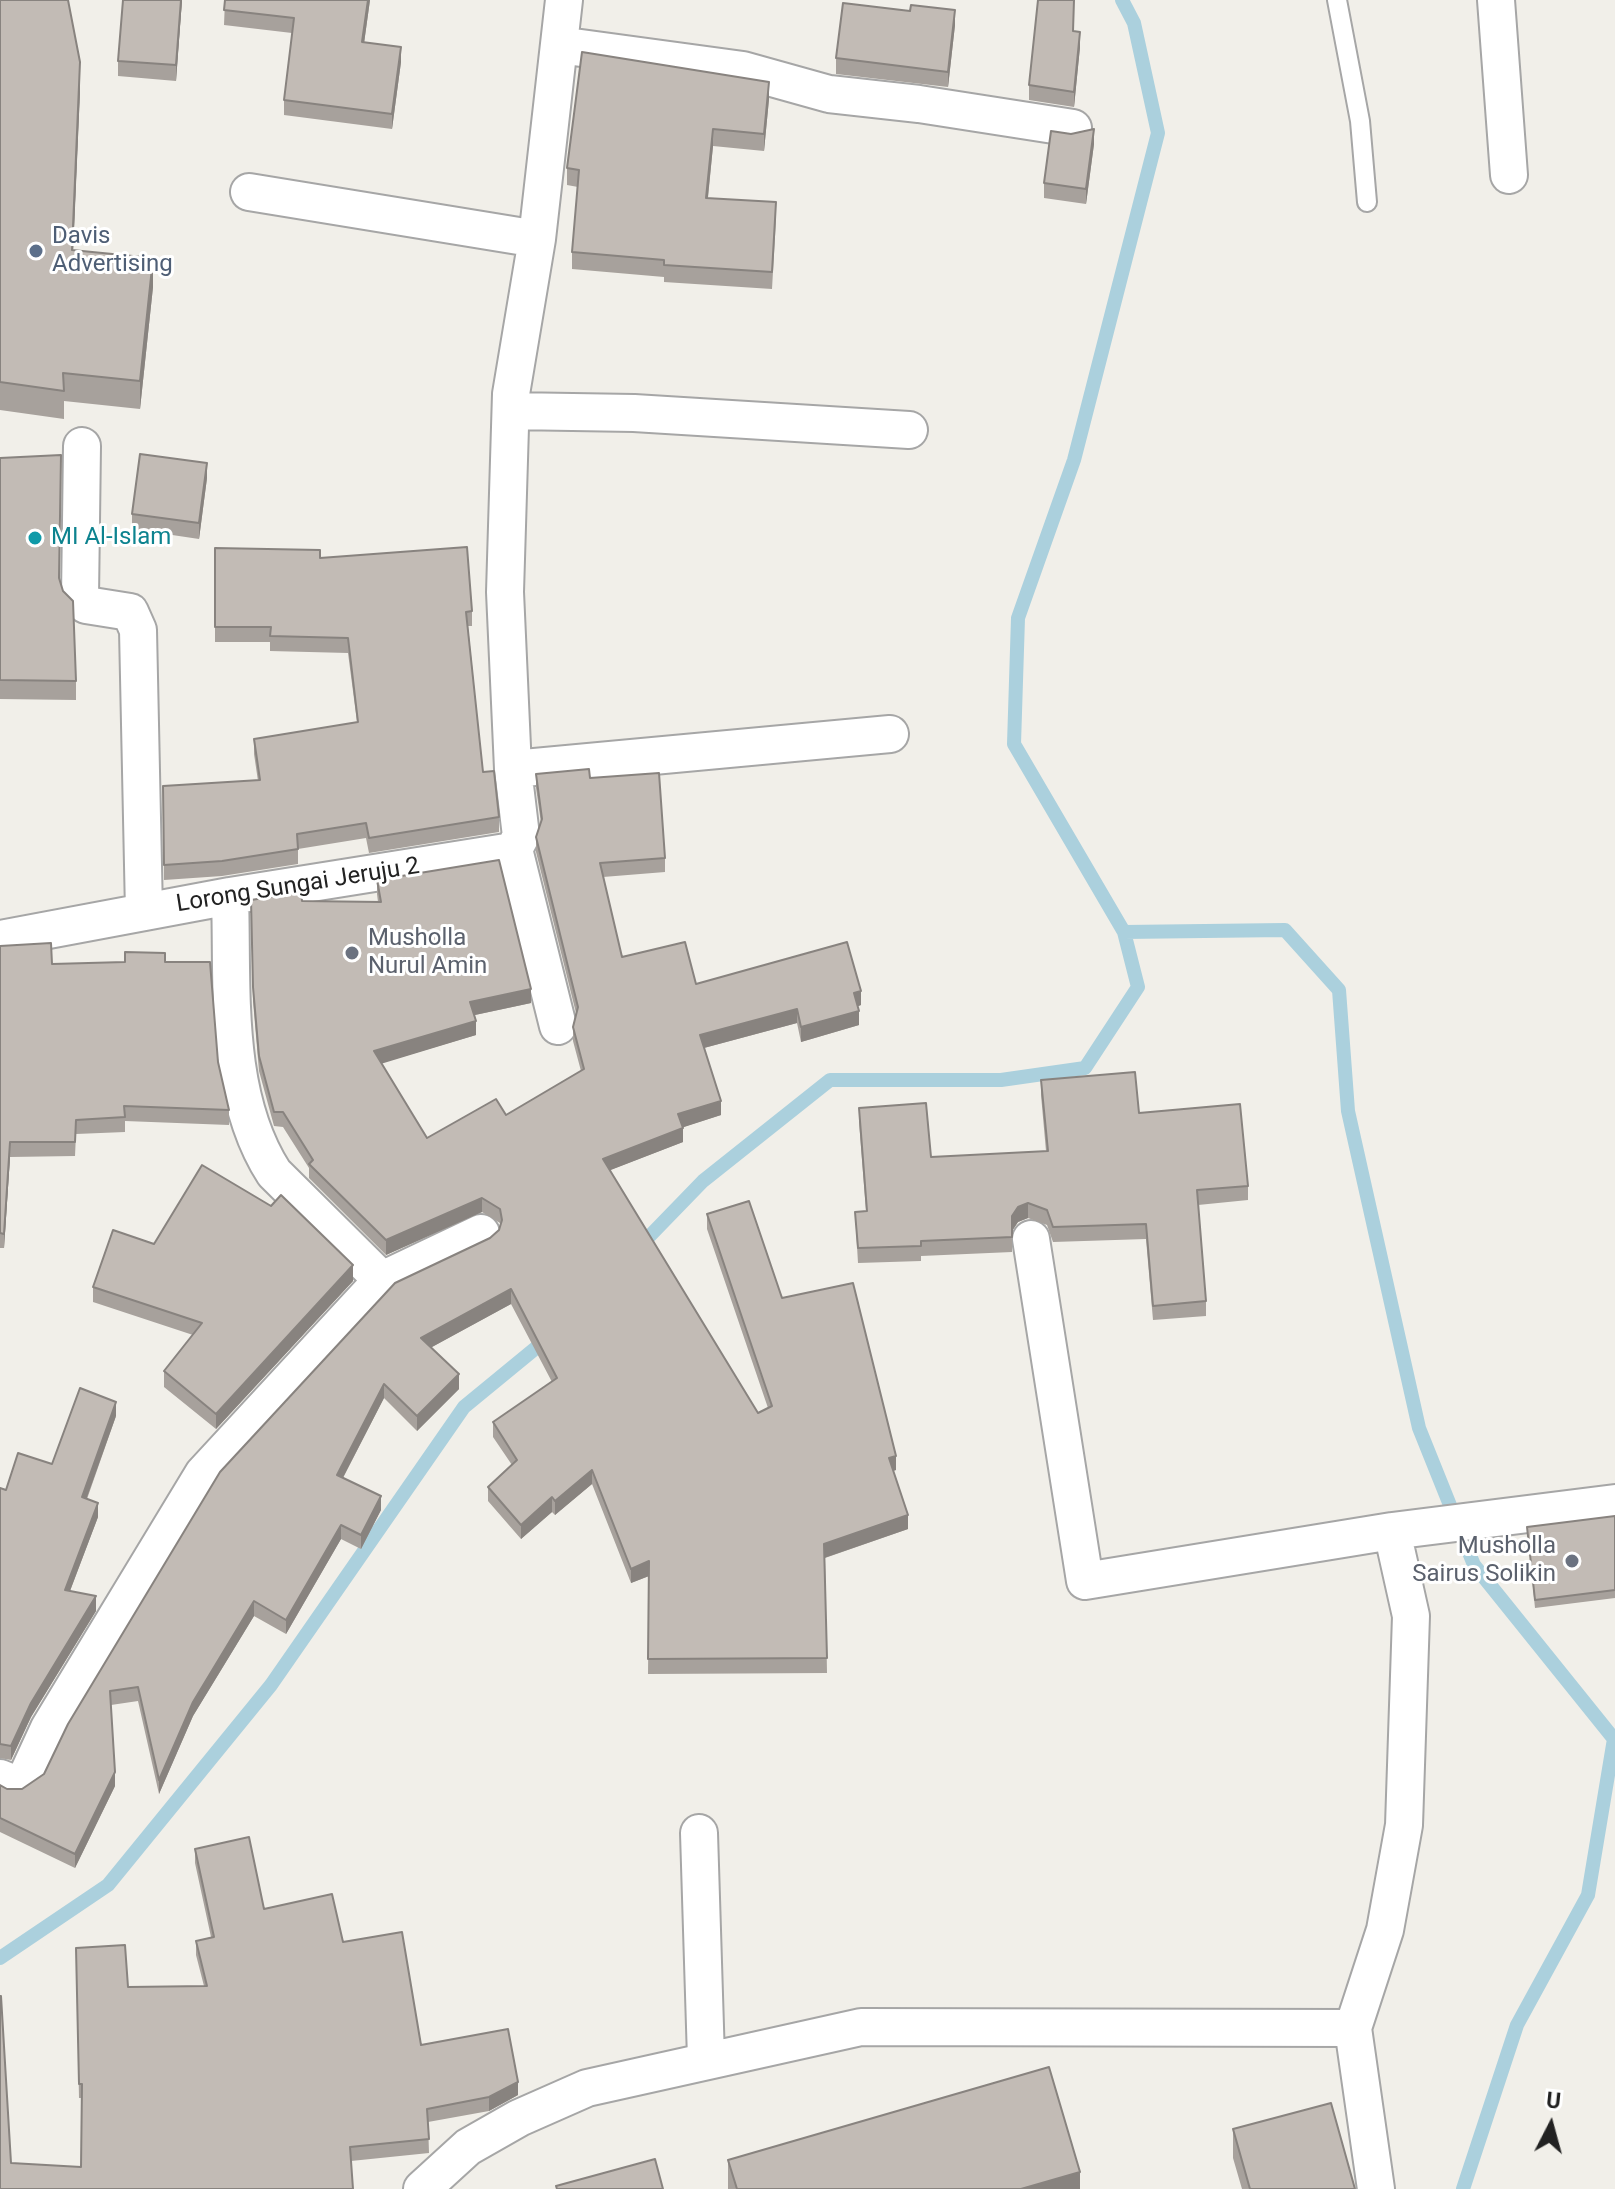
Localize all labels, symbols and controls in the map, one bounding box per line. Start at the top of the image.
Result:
place label: Davis Advertising [52,223,173,279]
marker: Davis Advertising [27,242,45,260]
place label: MI Al-Islam [51,524,171,552]
marker: MI Al-Islam [26,529,44,547]
street label: Lorong Sungai Jeruju 2 [174,853,422,919]
place label: Musholla Nurul Amin [368,925,487,981]
marker: Musholla Nurul Amin [343,944,361,962]
place label: Musholla Sairus Solikin [1412,1533,1556,1589]
marker: Musholla Sairus Solikin [1563,1552,1581,1570]
north arrow [1511,2085,1591,2165]
text: U [1545,2087,1562,2114]

